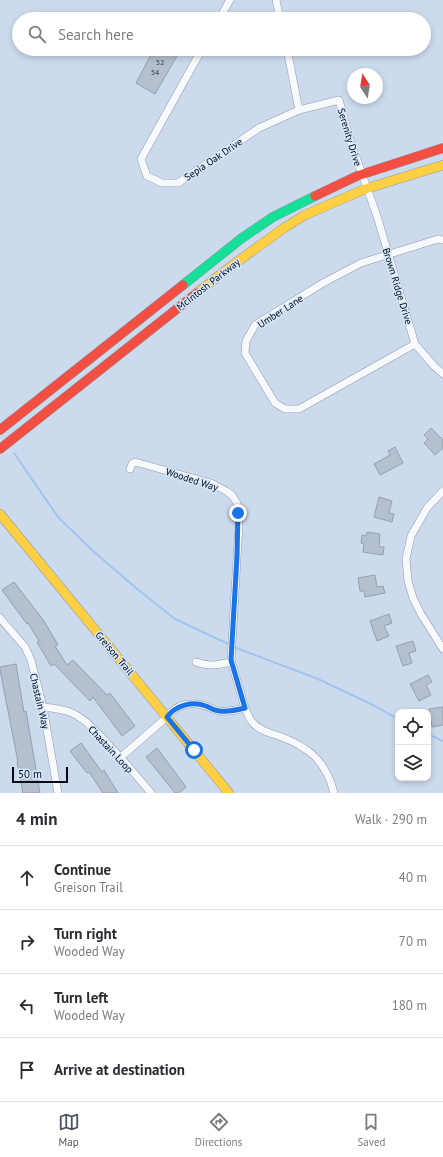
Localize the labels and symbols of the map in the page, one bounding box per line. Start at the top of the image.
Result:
house number: 52 [156,57,164,67]
house number: 54 [151,67,160,77]
north arrow [347,68,383,104]
street label: Serenity Drive [335,107,364,168]
street label: Sepia Oak Drive [182,135,245,184]
street label: Brown Ridge Drive [380,246,415,326]
street label: McIntosh Parkway [174,255,243,313]
street label: Umber Lane [255,292,305,331]
street label: Wooded Way [164,465,220,494]
route end [229,504,247,522]
street label: Greison Trail [93,629,137,678]
street label: Chastain Way [27,672,52,731]
street label: Chastain Loop [85,723,136,776]
route start [185,741,203,759]
scale bar [12,765,68,784]

